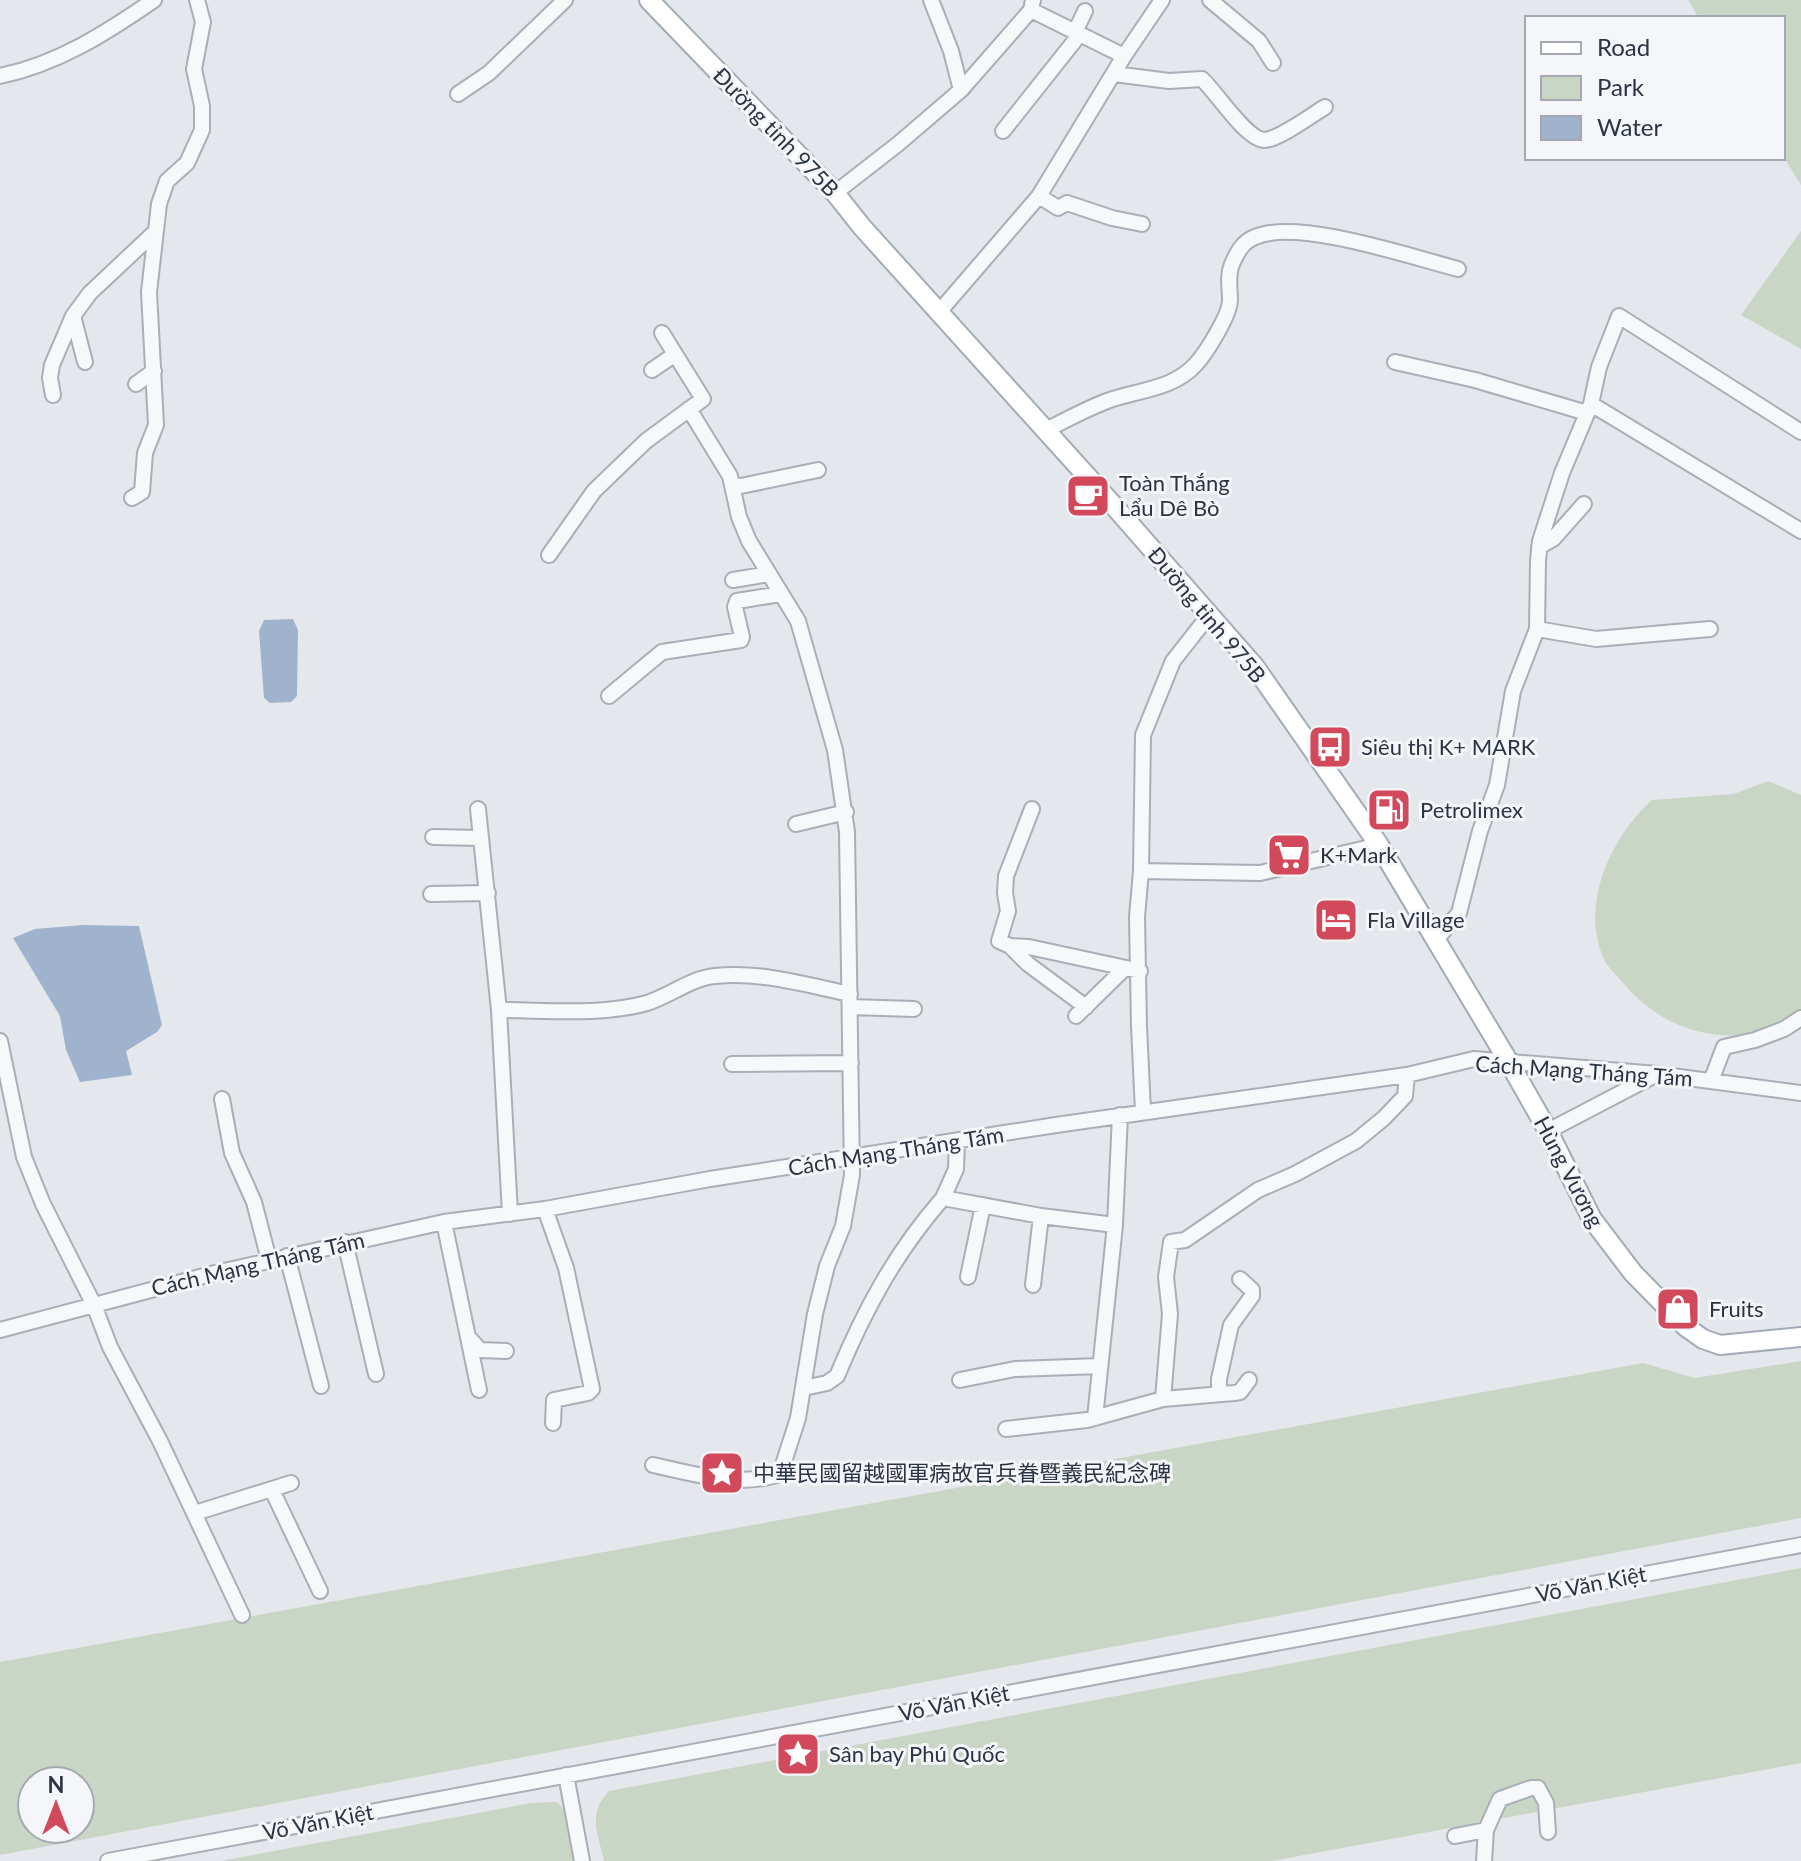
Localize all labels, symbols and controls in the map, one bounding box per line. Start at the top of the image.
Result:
legend [1525,16,1785,160]
text: Road [1597,32,1650,61]
street label: Đường tỉnh 975B [708,61,845,202]
text: Park [1597,72,1645,101]
text: Water [1597,112,1662,141]
place label: Toàn Thắng Lẩu Dê Bò [1119,469,1230,521]
cafe icon: Toàn Thắng Lẩu Dê Bò [1064,472,1112,520]
street label: Đường tỉnh 975B [1143,541,1272,688]
bus stop icon: Siêu thị K+ MARK [1306,723,1354,771]
place label: Siêu thị K+ MARK [1361,733,1536,760]
fuel station icon: Petrolimex [1365,786,1413,834]
place label: Petrolimex [1420,796,1523,823]
supermarket icon: K+Mark [1265,831,1313,879]
place label: K+Mark [1320,841,1398,868]
hotel icon: Fla Village [1312,896,1360,944]
place label: Fla Village [1367,906,1465,933]
street label: Cách Mạng Tháng Tám [1474,1049,1694,1092]
street label: Hùng Vương [1529,1111,1610,1232]
street label: Cách Mạng Tháng Tám [786,1120,1006,1181]
street label: Cách Mạng Tháng Tám [149,1226,367,1301]
shop icon: Fruits [1654,1285,1702,1333]
place label: Fruits [1709,1295,1763,1322]
place icon: 中華民國留越國軍病故官兵眷暨義民紀念碑 [698,1449,746,1497]
place label: 中華民國留越國軍病故官兵眷暨義民紀念碑 [753,1459,1171,1486]
street label: Võ Văn Kiệt [1533,1560,1649,1607]
street label: Võ Văn Kiệt [896,1679,1012,1726]
place icon: Sân bay Phú Quốc [774,1730,822,1778]
place label: Sân bay Phú Quốc [829,1740,1005,1767]
north arrow [16,1765,96,1845]
text: N [48,1771,64,1798]
street label: Võ Văn Kiệt [260,1798,376,1845]

